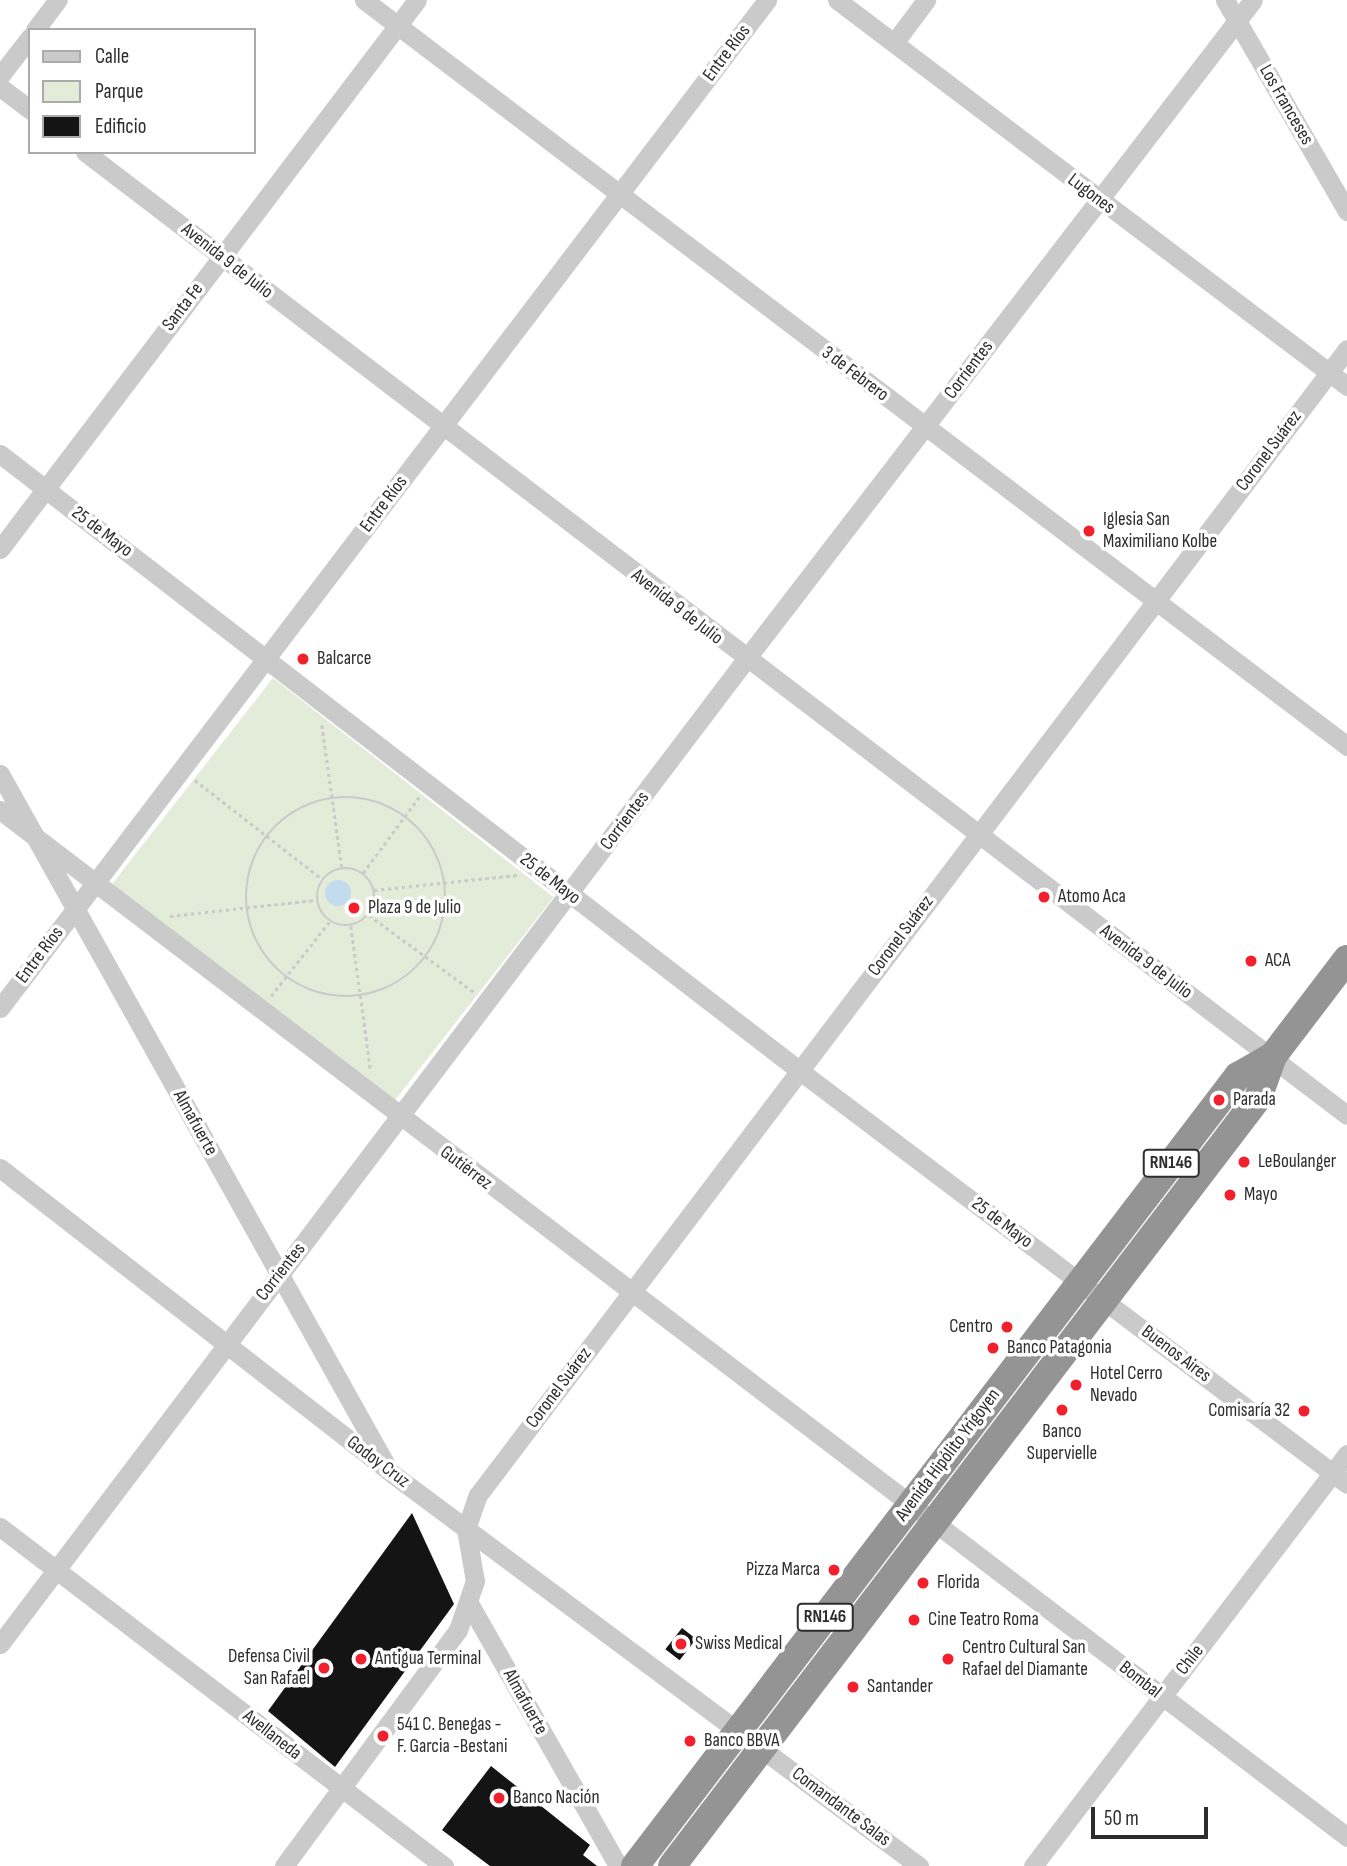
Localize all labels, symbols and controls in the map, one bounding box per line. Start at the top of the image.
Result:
street label: Entre Ríos [698,20,756,86]
legend [28,28,256,154]
text: Calle [95,44,129,69]
street label: Los Franceses [1254,61,1318,149]
text: Parque [95,79,143,104]
text: Edificio [95,114,146,139]
street label: Lugones [1063,169,1119,219]
street label: Avenida 9 de Julio [177,218,277,304]
street label: Santa Fe [158,278,208,336]
street label: Corrientes [940,336,998,404]
street label: 3 de Febrero [817,341,893,407]
street label: Coronel Suárez [1231,406,1307,496]
street label: Entre Ríos [355,471,413,537]
street label: 25 de Mayo [67,502,137,562]
place label: Iglesia San Maximiliano Kolbe [1103,509,1217,553]
marker: Iglesia San Maximiliano Kolbe [1081,523,1097,539]
street label: Avenida 9 de Julio [627,564,727,650]
place label: Balcarce [317,648,371,670]
marker: Balcarce [295,651,311,667]
street label: Corrientes [596,787,654,855]
street label: 25 de Mayo [515,848,585,910]
place label: Atomo Aca [1058,886,1126,908]
marker: Atomo Aca [1036,889,1052,905]
street label: Coronel Suárez [863,891,939,981]
place label: Plaza 9 de Julio [368,897,461,919]
marker: Plaza 9 de Julio [346,900,362,916]
street label: Avenida 9 de Julio [1095,920,1197,1004]
street label: Entre Ríos [11,922,69,988]
place label: ACA [1265,950,1290,972]
marker: ACA [1243,953,1259,969]
street label: Almafuerte [168,1086,222,1160]
place label: Parada [1233,1089,1276,1111]
marker: Parada [1211,1092,1227,1108]
street label: Gutiérrez [435,1141,497,1195]
road number: RN146 [1141,1148,1201,1178]
place label: LeBoulanger [1258,1151,1336,1173]
marker: LeBoulanger [1236,1154,1252,1170]
place label: Mayo [1244,1184,1278,1206]
marker: Mayo [1222,1187,1238,1203]
street label: 25 de Mayo [967,1193,1037,1253]
street label: Corrientes [251,1238,311,1306]
place label: Centro [949,1316,993,1338]
marker: Centro [999,1319,1015,1335]
street label: Buenos Aires [1137,1320,1215,1388]
place label: Banco Patagonia [1007,1337,1112,1359]
marker: Banco Patagonia [985,1340,1001,1356]
street label: Coronel Suárez [521,1343,597,1433]
place label: Hotel Cerro Nevado [1090,1363,1163,1407]
marker: Hotel Cerro Nevado [1068,1377,1084,1393]
street label: Avenida Hipólito Yrigoyen [891,1384,1005,1526]
place label: Comisaría 32 [1208,1400,1290,1422]
marker: Banco Supervielle [1054,1402,1070,1418]
marker: Comisaría 32 [1296,1403,1312,1419]
place label: Banco Supervielle [1027,1421,1097,1465]
street label: Godoy Cruz [342,1431,414,1493]
place label: Pizza Marca [746,1559,820,1581]
marker: Pizza Marca [826,1562,842,1578]
place label: Florida [937,1572,980,1594]
marker: Florida [915,1575,931,1591]
road number: RN146 [795,1602,855,1632]
place label: Cine Teatro Roma [928,1609,1039,1631]
marker: Cine Teatro Roma [906,1612,922,1628]
place label: Swiss Medical [695,1633,782,1655]
marker: Swiss Medical [673,1636,689,1652]
place label: Centro Cultural San Rafael del Diamante [962,1637,1088,1681]
street label: Chile [1171,1640,1209,1680]
place label: Defensa Civil San Rafael [228,1646,310,1690]
place label: Antigua Terminal [375,1648,481,1670]
marker: Antigua Terminal [353,1651,369,1667]
marker: Centro Cultural San Rafael del Diamante [940,1651,956,1667]
street label: Bombal [1114,1656,1166,1704]
marker: Defensa Civil San Rafael [316,1660,332,1676]
street label: Almafuerte [498,1665,552,1739]
place label: Santander [867,1676,933,1698]
marker: Santander [845,1679,861,1695]
street label: Avellaneda [238,1705,306,1765]
place label: 541 C. Benegas - F. Garcia -Bestani [397,1714,507,1758]
marker: 541 C. Benegas - F. Garcia -Bestani [375,1728,391,1744]
place label: Banco BBVA [704,1730,779,1752]
marker: Banco BBVA [682,1733,698,1749]
street label: Comandante Salas [787,1763,895,1851]
place label: Banco Nación [513,1787,600,1809]
marker: Banco Nación [491,1790,507,1806]
scale bar [1095,1792,1212,1836]
text: 50 m [1104,1806,1139,1831]

